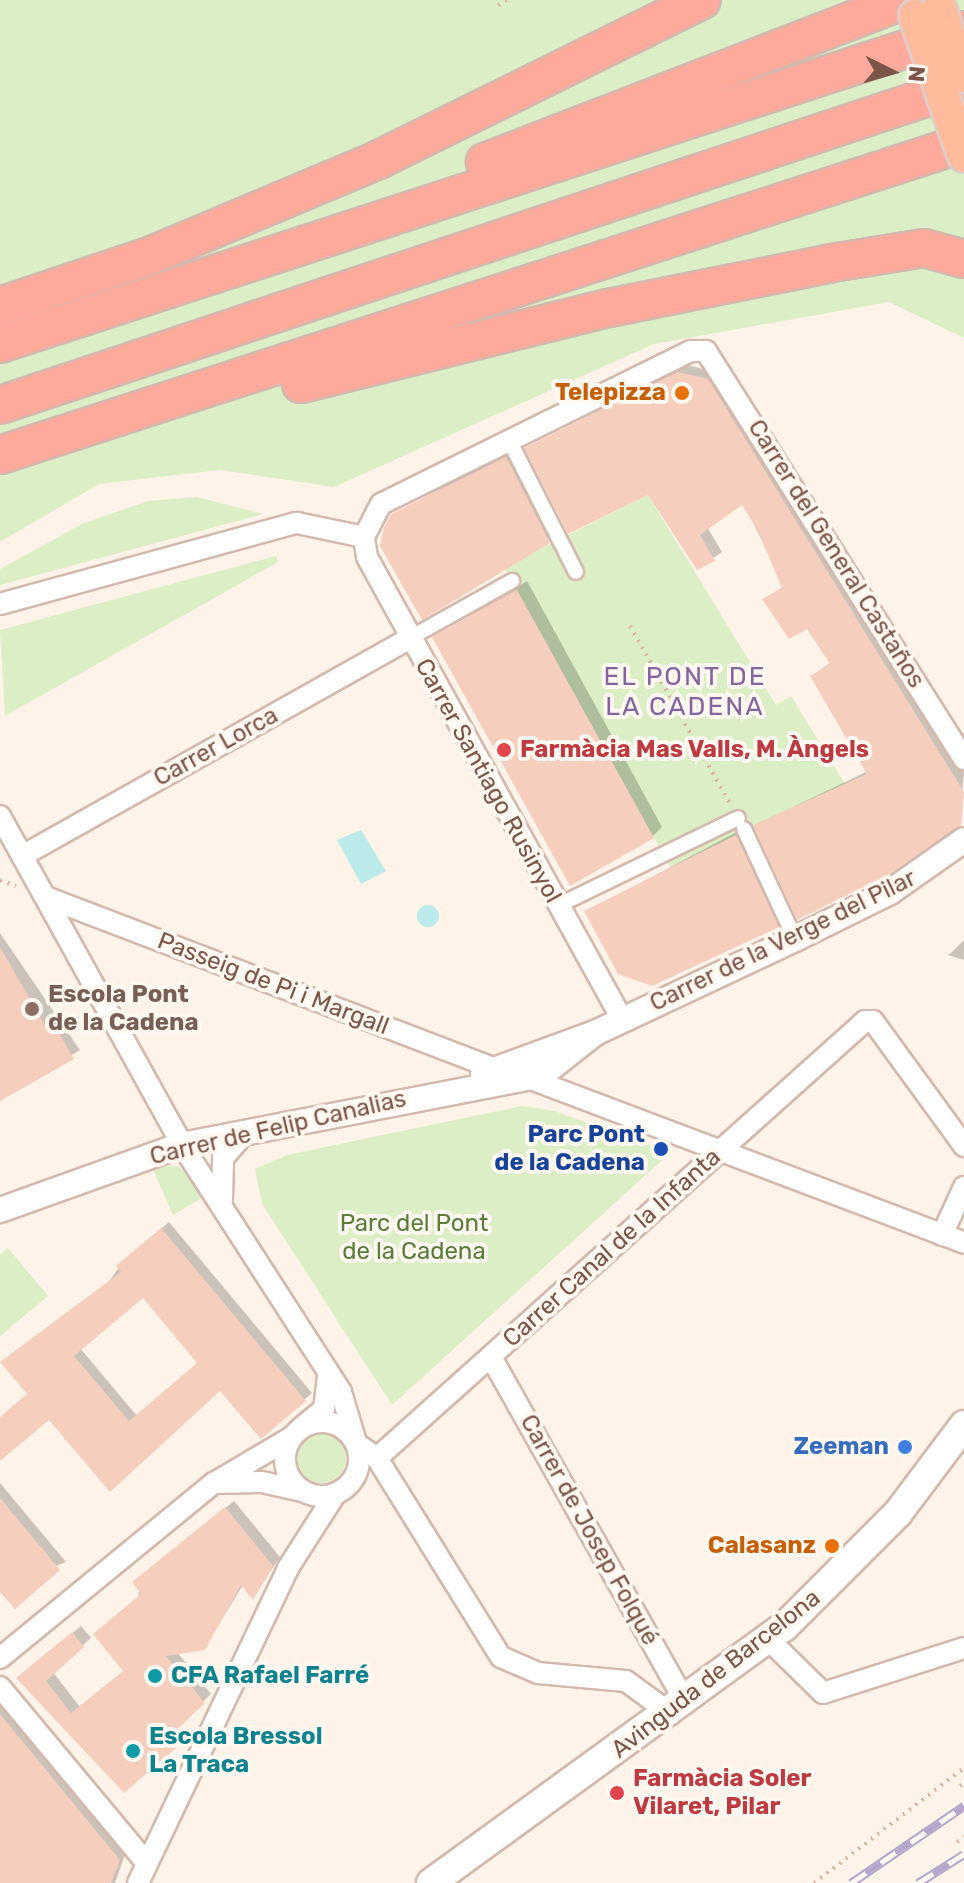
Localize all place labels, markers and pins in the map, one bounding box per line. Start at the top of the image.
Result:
place label: Telepizza [555,379,666,407]
marker: Telepizza [673,384,691,402]
place label: Farmàcia Mas Valls, M. Àngels [520,736,870,764]
marker: Farmàcia Mas Valls, M. Àngels [495,741,513,759]
place label: Escola Pont de la Cadena [48,981,199,1037]
marker: Escola Pont de la Cadena [23,1000,41,1018]
place label: Parc Pont de la Cadena [494,1121,645,1177]
marker: Parc Pont de la Cadena [652,1140,670,1158]
place label: Zeeman [793,1433,889,1461]
marker: Zeeman [896,1438,914,1456]
place label: Calasanz [708,1532,816,1560]
marker: Calasanz [823,1537,841,1555]
place label: CFA Rafael Farré [171,1662,370,1690]
marker: CFA Rafael Farré [146,1667,164,1685]
place label: Escola Bressol La Traca [149,1723,323,1779]
marker: Escola Bressol La Traca [124,1742,142,1760]
place label: Farmàcia Soler Vilaret, Pilar [633,1765,811,1821]
marker: Farmàcia Soler Vilaret, Pilar [608,1784,626,1802]

